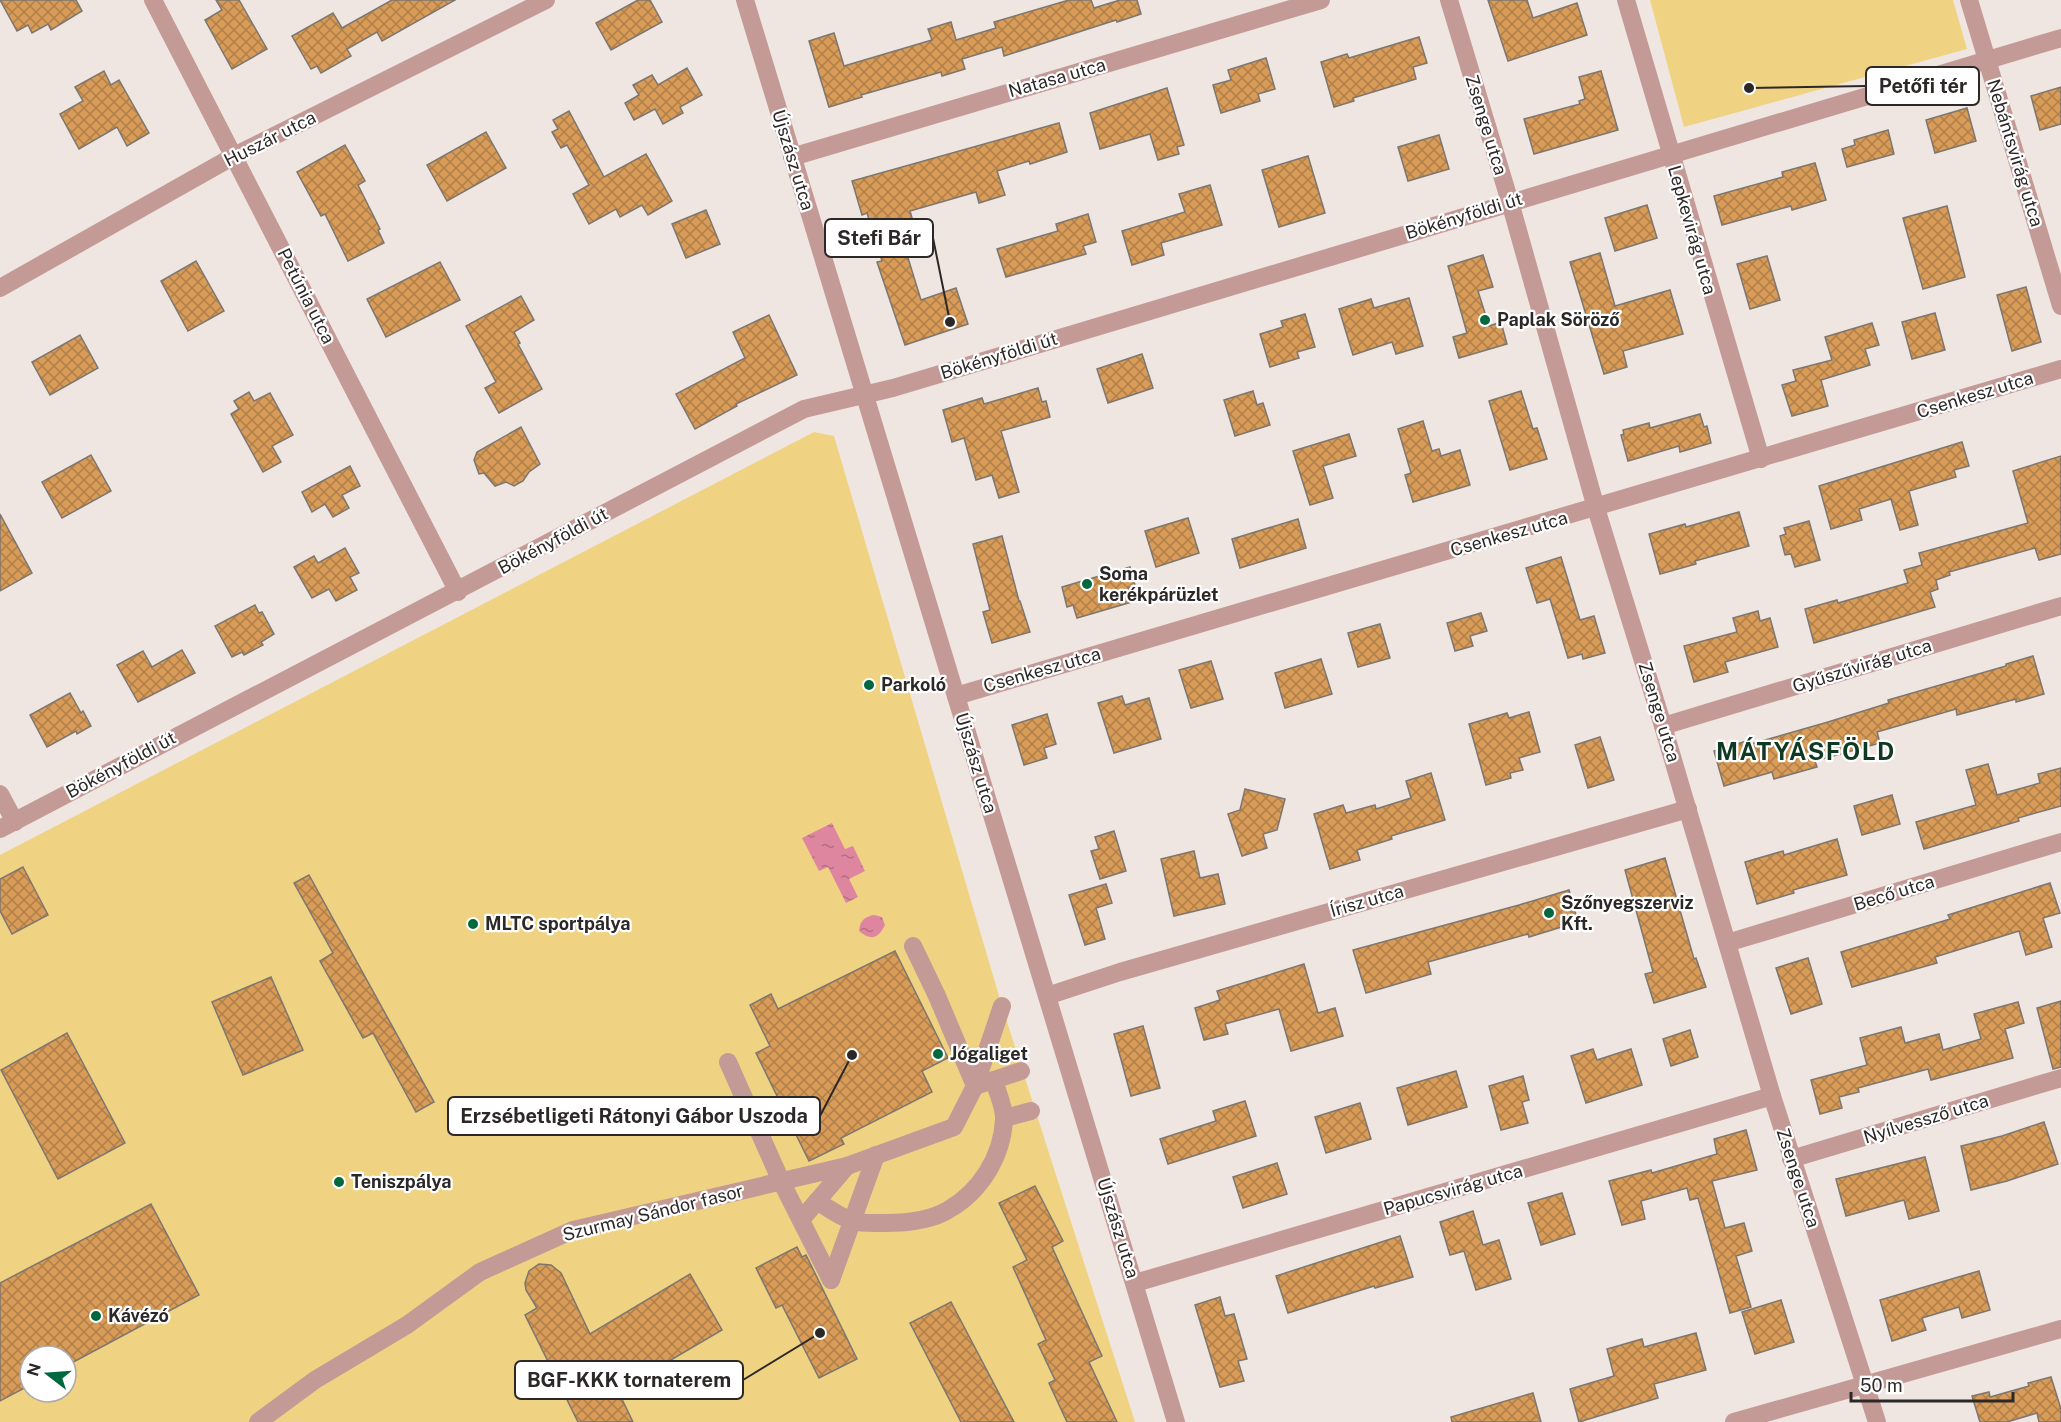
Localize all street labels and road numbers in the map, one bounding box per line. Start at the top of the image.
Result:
street label: Natasa utca [1006,54,1108,101]
street label: Zsenge utca [1461,72,1512,177]
street label: Nebántsvirág utca [1983,77,2048,229]
street label: Huszár utca [220,106,319,171]
street label: Újszász utca [768,107,820,213]
street label: Lepkevirág utca [1664,163,1721,297]
street label: Bökényföldi út [1403,188,1525,243]
street label: Petúnia utca [273,244,340,347]
street label: Bökényföldi út [938,328,1060,383]
street label: Csenkesz utca [1914,367,2036,422]
street label: Bökényföldi út [494,503,611,578]
street label: Csenkesz utca [1448,507,1570,560]
street label: Gyűszűvirág utca [1790,634,1934,697]
street label: Csenkesz utca [981,643,1103,696]
street label: Zsenge utca [1634,659,1685,764]
street label: Újszász utca [951,710,1003,816]
street label: Bökényföldi út [62,727,179,802]
street label: Becő utca [1851,870,1937,915]
street label: Írisz utca [1327,879,1406,921]
street label: Nyílvessző utca [1861,1090,1991,1148]
street label: Zsenge utca [1773,1125,1824,1230]
street label: Papucsvirág utca [1381,1160,1525,1219]
street label: Újszász utca [1093,1175,1145,1281]
street label: Szurmay Sándor fasor [560,1180,745,1245]

